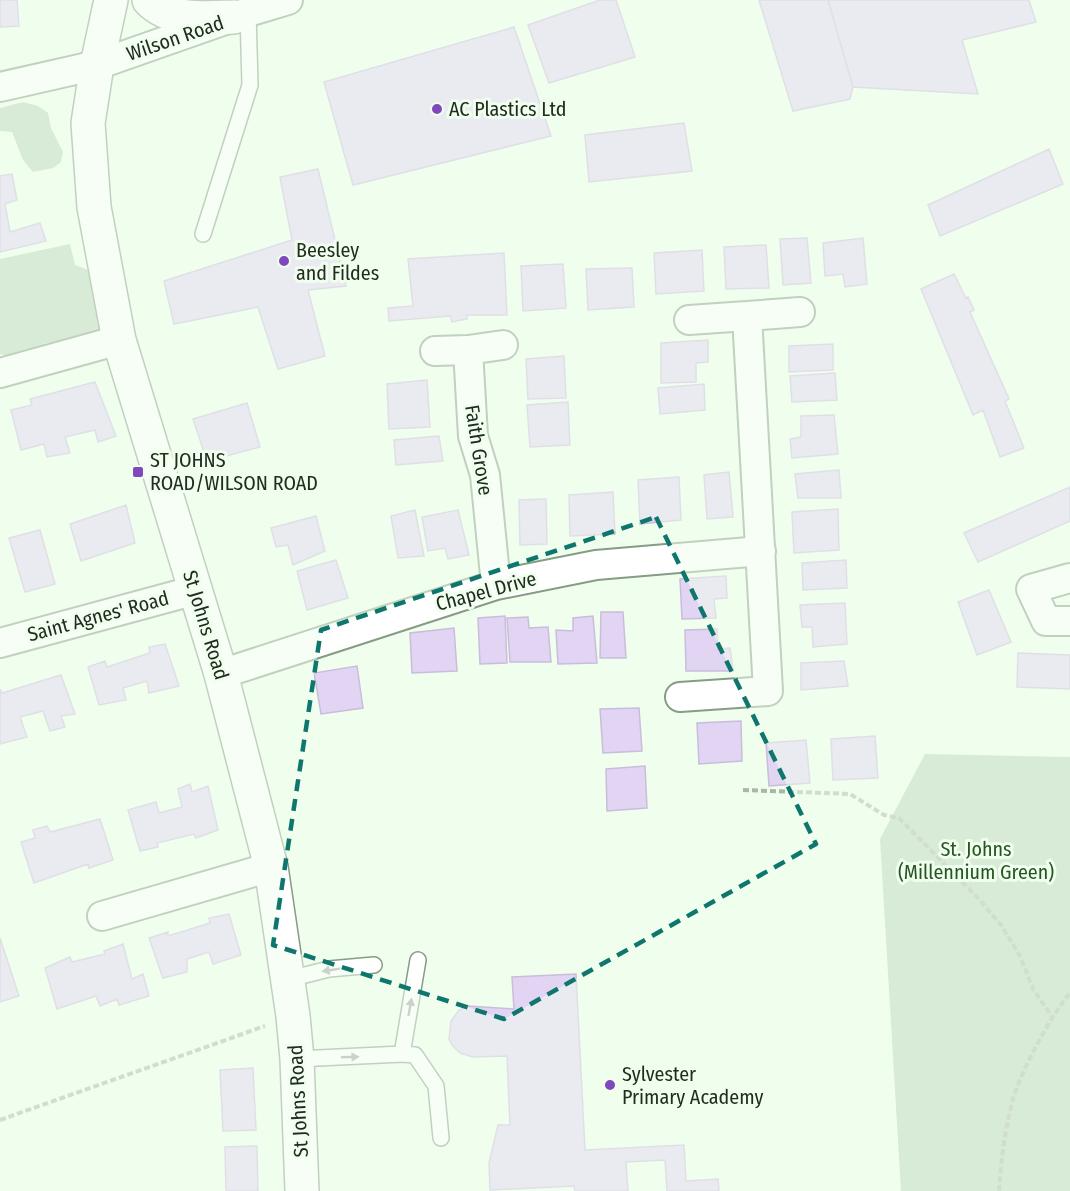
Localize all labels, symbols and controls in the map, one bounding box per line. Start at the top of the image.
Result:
street label: Wilson Road [123,10,227,66]
place label: AC Plastics Ltd [449,97,567,121]
marker: AC Plastics Ltd [430,102,444,116]
place label: Beesley and Fildes [296,238,379,285]
marker: Beesley and Fildes [277,254,291,268]
street label: Faith Grove [460,403,498,497]
place label: ST JOHNS ROAD/WILSON ROAD [150,448,318,495]
marker: ST JOHNS ROAD/WILSON ROAD [131,465,145,479]
street label: Chapel Drive [433,566,539,616]
street label: St Johns Road [178,567,234,683]
street label: Saint Agnes' Road [25,586,171,646]
park label: St. Johns (Millennium Green) [898,837,1054,884]
one-way arrow [321,965,340,974]
one-way arrow [406,997,415,1016]
street label: St Johns Road [283,1044,313,1158]
one-way arrow [340,1053,359,1062]
place label: Sylvester Primary Academy [622,1062,763,1109]
marker: Sylvester Primary Academy [603,1078,617,1092]

